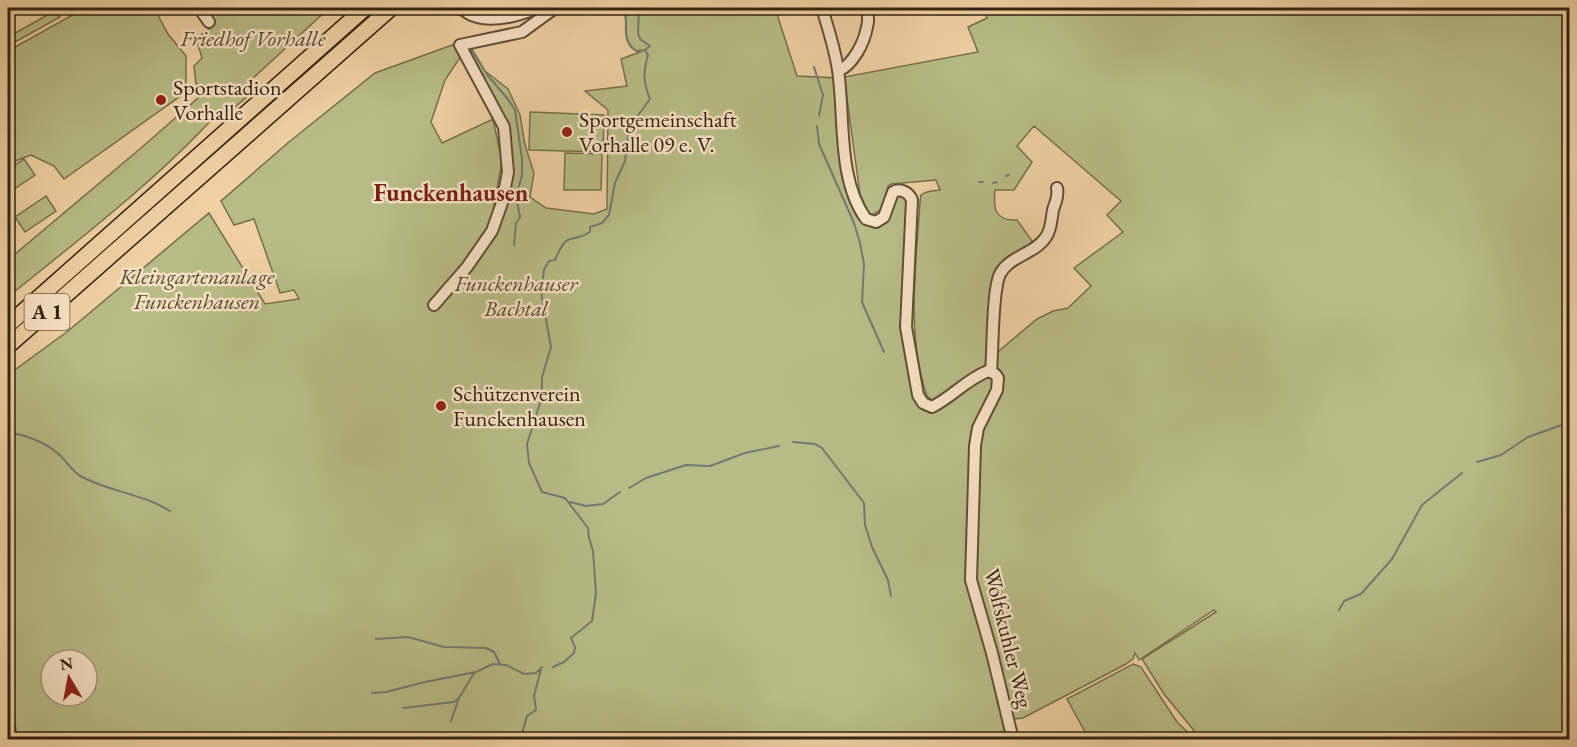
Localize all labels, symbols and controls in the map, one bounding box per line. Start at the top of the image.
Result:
park label: Friedhof Vorhalle [180,24,326,53]
place label: Sportstadion Vorhalle [173,73,282,127]
marker: Sportstadion Vorhalle [154,93,168,107]
place label: Sportgemeinschaft Vorhalle 09 e. V. [579,105,737,159]
marker: Sportgemeinschaft Vorhalle 09 e. V. [560,125,574,139]
district label: Funckenhausen [374,177,529,208]
park label: Kleingartenanlage Funckenhausen [118,262,275,316]
park label: Funckenhauser Bachtal [453,269,579,323]
road number: A 1 [24,294,70,330]
place label: Schützenverein Funckenhausen [453,379,586,433]
marker: Schützenverein Funckenhausen [434,399,448,413]
street label: Wolfskuhler Weg [977,565,1040,711]
north arrow [39,648,99,708]
text: N [58,652,75,675]

